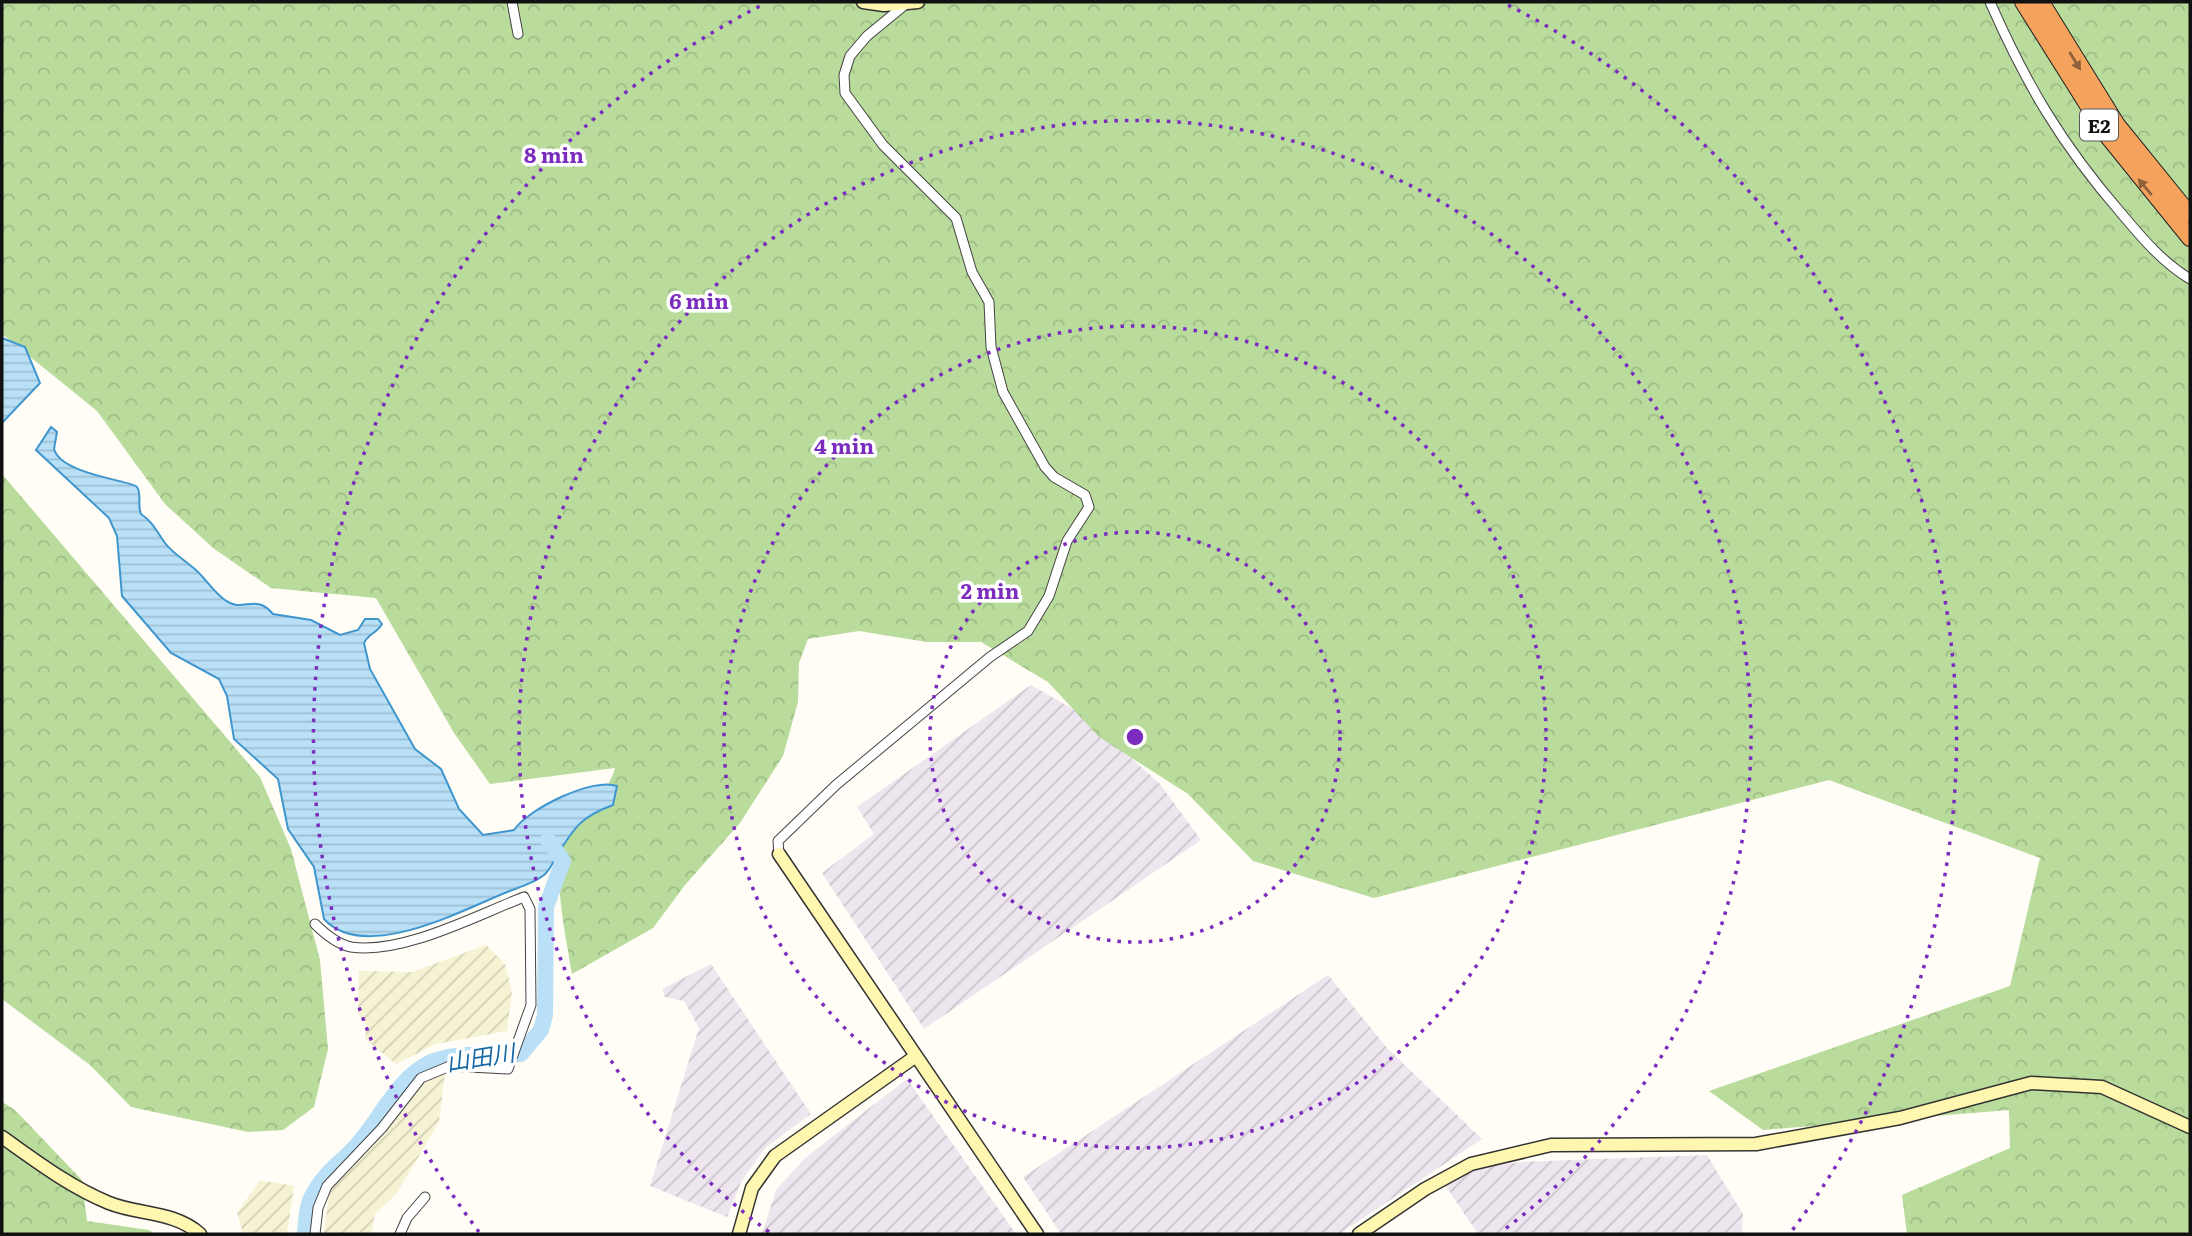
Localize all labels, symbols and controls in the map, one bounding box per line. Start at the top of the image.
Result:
one-way arrow [2068,51,2081,70]
road number: E2 [2080,110,2118,140]
text: 8 min [524,138,584,169]
one-way arrow [2138,178,2153,196]
text: 6 min [669,284,729,315]
text: 4 min [814,429,874,460]
text: 2 min [961,574,1020,605]
centre of rings [1123,725,1147,749]
water label: 山田川 [443,1033,520,1078]

